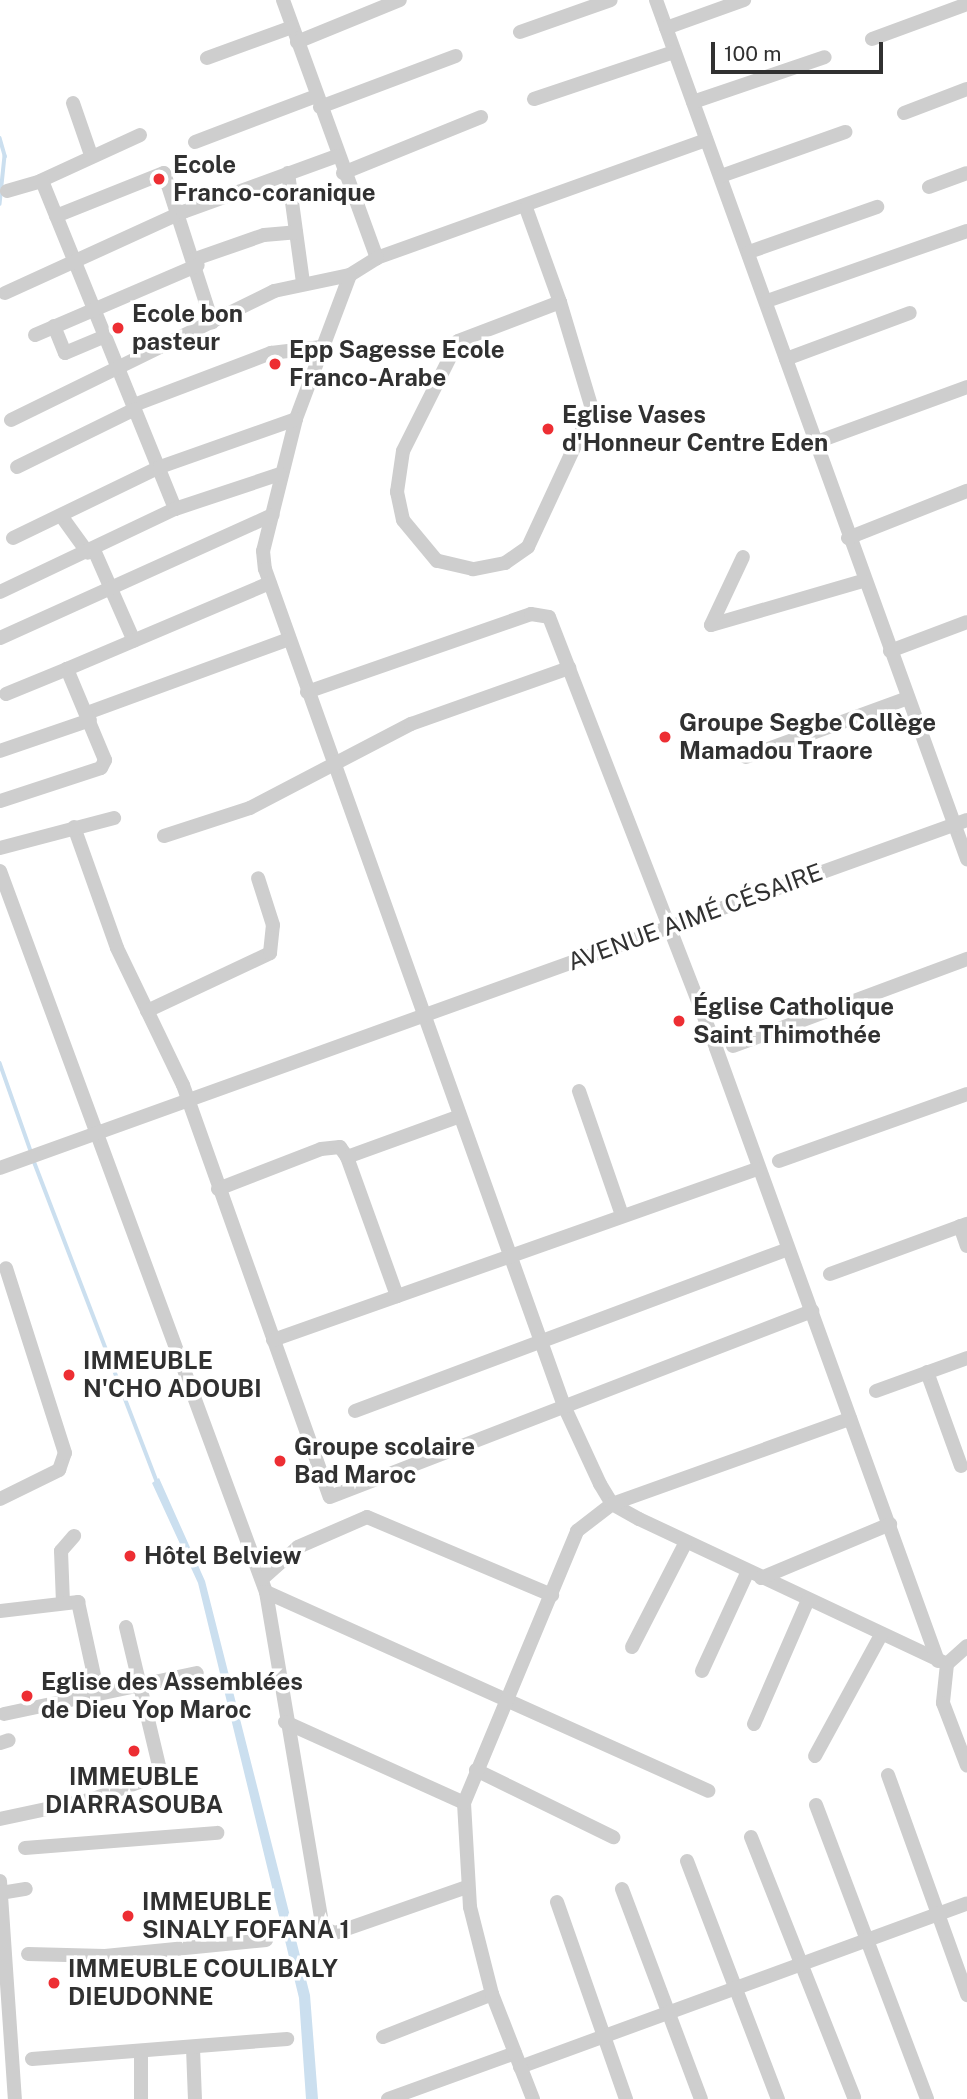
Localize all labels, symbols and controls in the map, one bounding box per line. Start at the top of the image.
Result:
scale bar [715,28,886,72]
text: 100 m [724,41,781,66]
place label: Ecole Franco-coranique [173,151,376,207]
marker: Ecole Franco-coranique [151,171,167,187]
place label: Ecole bon pasteur [132,300,243,356]
marker: Ecole bon pasteur [110,320,126,336]
place label: Epp Sagesse Ecole Franco-Arabe [289,336,505,392]
marker: Epp Sagesse Ecole Franco-Arabe [267,356,283,372]
place label: Eglise Vases d'Honneur Centre Eden [562,401,828,457]
marker: Eglise Vases d'Honneur Centre Eden [540,421,556,437]
place label: Groupe Segbe Collège Mamadou Traore [679,709,936,765]
marker: Groupe Segbe Collège Mamadou Traore [657,729,673,745]
street label: AVENUE AIMÉ CÉSAIRE [564,857,826,977]
place label: Église Catholique Saint Thimothée [693,993,894,1049]
marker: Église Catholique Saint Thimothée [671,1013,687,1029]
place label: IMMEUBLE N'CHO ADOUBI [83,1347,262,1403]
marker: IMMEUBLE N'CHO ADOUBI [61,1367,77,1383]
place label: Groupe scolaire Bad Maroc [294,1433,475,1489]
marker: Groupe scolaire Bad Maroc [272,1453,288,1469]
place label: Hôtel Belview [144,1542,301,1570]
marker: Hôtel Belview [122,1548,138,1564]
place label: Eglise des Assemblées de Dieu Yop Maroc [41,1668,303,1724]
marker: Eglise des Assemblées de Dieu Yop Maroc [19,1688,35,1704]
marker: IMMEUBLE DIARRASOUBA [126,1743,142,1759]
place label: IMMEUBLE DIARRASOUBA [45,1763,223,1819]
place label: IMMEUBLE SINALY FOFANA 1 [142,1888,350,1944]
marker: IMMEUBLE SINALY FOFANA 1 [120,1908,136,1924]
place label: IMMEUBLE COULIBALY DIEUDONNE [68,1955,338,2011]
marker: IMMEUBLE COULIBALY DIEUDONNE [46,1975,62,1991]

